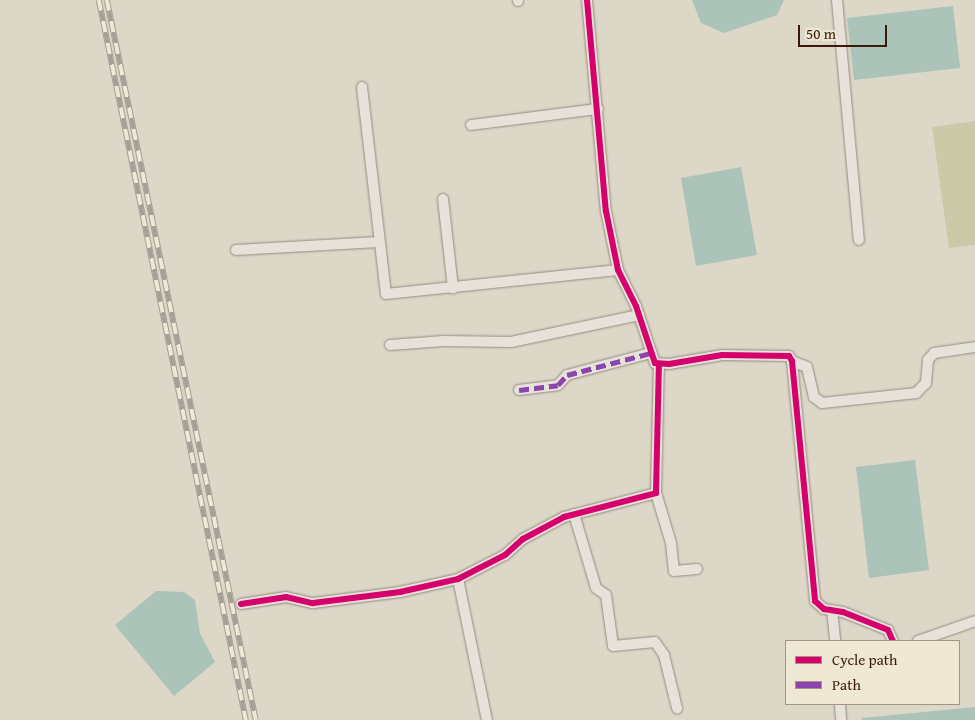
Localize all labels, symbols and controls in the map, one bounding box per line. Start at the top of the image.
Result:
scale bar [800,15,889,47]
text: 50 m [806,23,836,44]
legend [785,640,960,705]
text: Cycle path [832,649,898,670]
text: Path [832,674,861,695]

